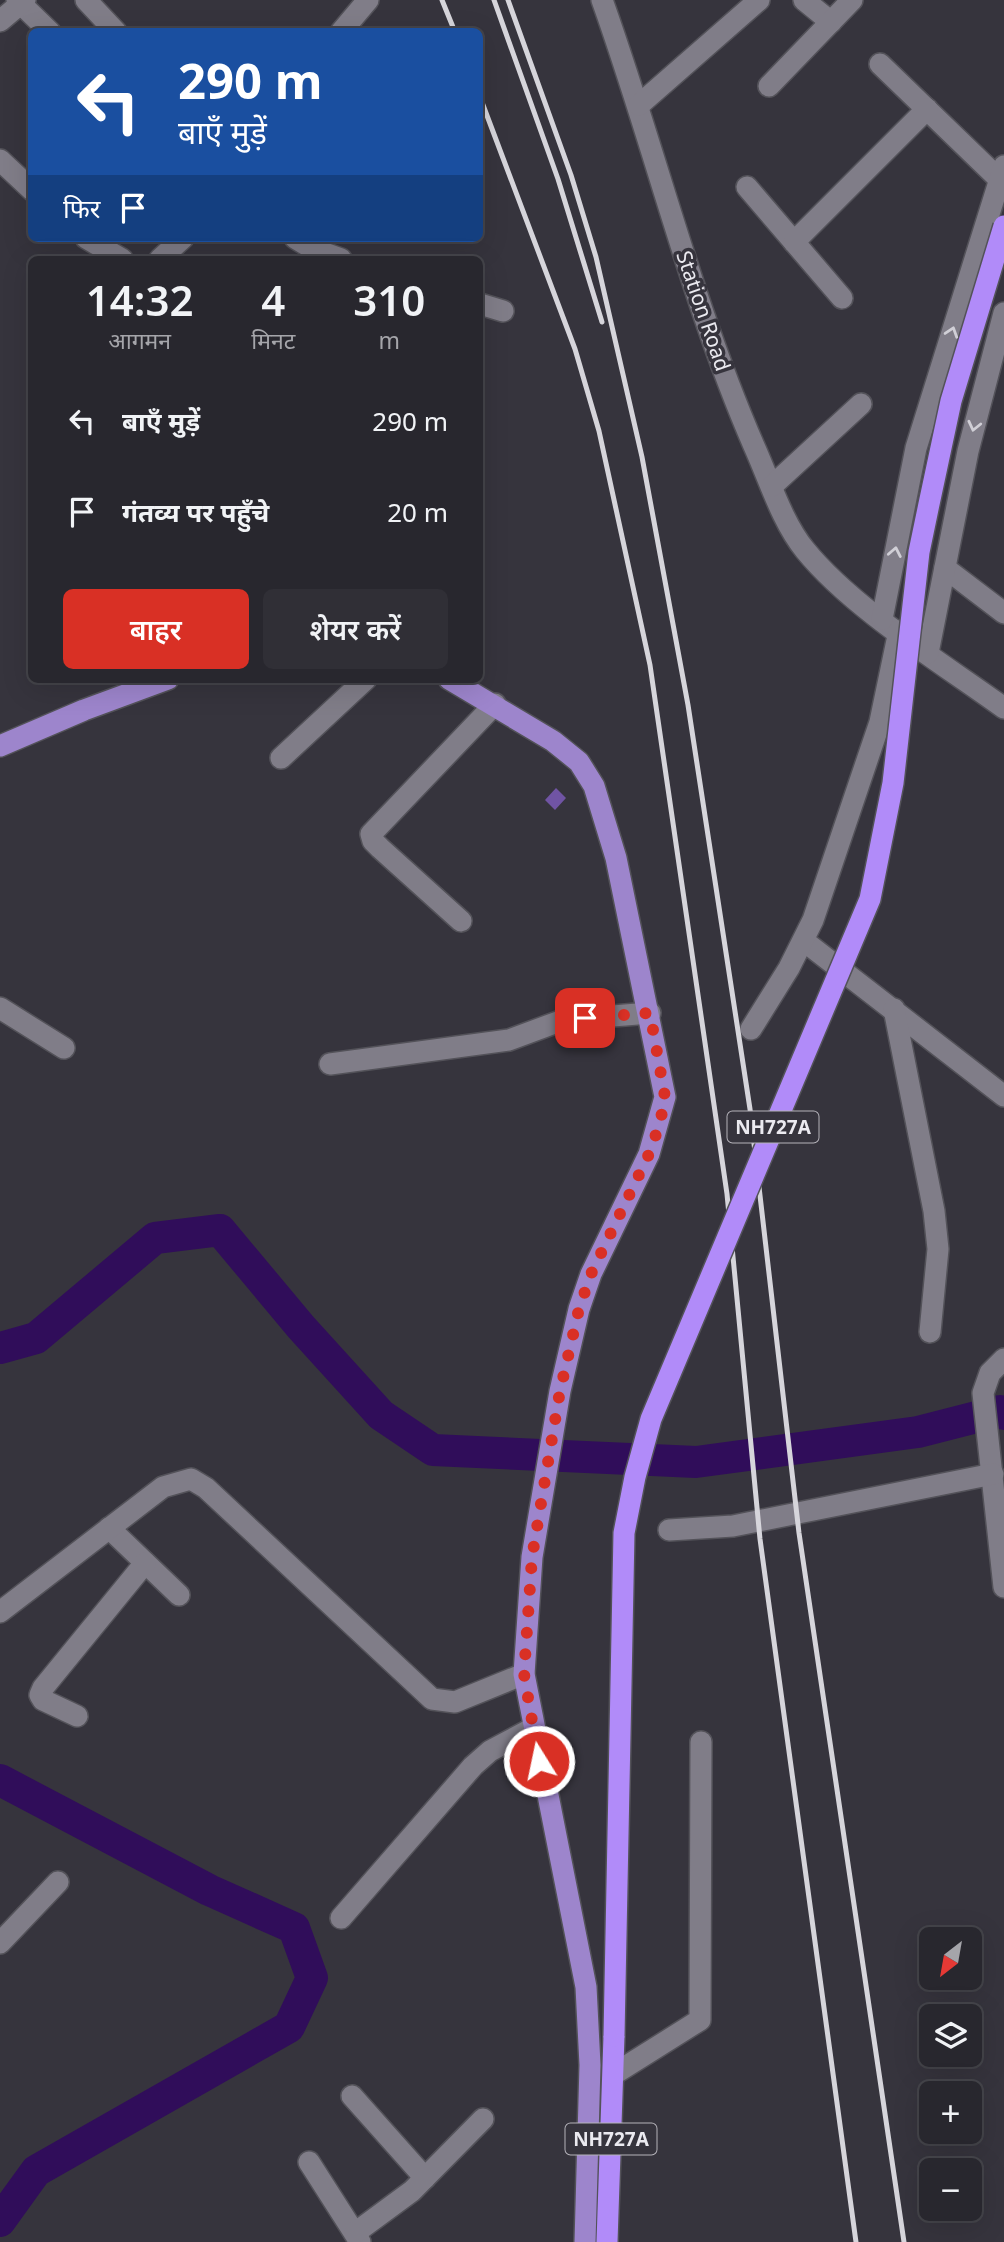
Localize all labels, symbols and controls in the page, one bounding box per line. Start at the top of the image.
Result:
text: 290 m [178,47,323,113]
icon: left [63,56,154,147]
text: बाएँ मुड़ें [178,110,267,153]
icon: arrive [114,189,152,227]
text: फिर [63,190,100,226]
street label: Station Road [670,247,738,375]
text: 14:32 [86,271,193,328]
text: 4 [261,271,285,328]
text: 310 [353,271,425,328]
text: आगमन [108,324,171,356]
text: मिनट [251,324,295,356]
text: m [378,324,400,356]
one-way arrow [943,326,958,338]
icon: left [63,402,101,440]
text: बाएँ मुड़ें [122,403,200,439]
text: 290 m [372,403,448,439]
one-way arrow [968,420,982,432]
icon: arrive [63,493,101,531]
text: गंतव्य पर पहुँचे [122,494,269,530]
text: 20 m [387,494,448,530]
one-way arrow [887,546,902,558]
button: बाहर [63,589,249,669]
button: शेयर करें [263,589,448,669]
pin [555,988,615,1048]
icon: arrive [566,999,604,1037]
road number: NH727A [728,1112,818,1142]
position arrow [502,1724,576,1798]
north arrow [919,1927,982,1990]
map controls [919,1927,982,2221]
button: layers [919,2004,982,2067]
button: + [919,2081,982,2144]
road number: NH727A [566,2124,656,2154]
button: − [919,2158,982,2221]

